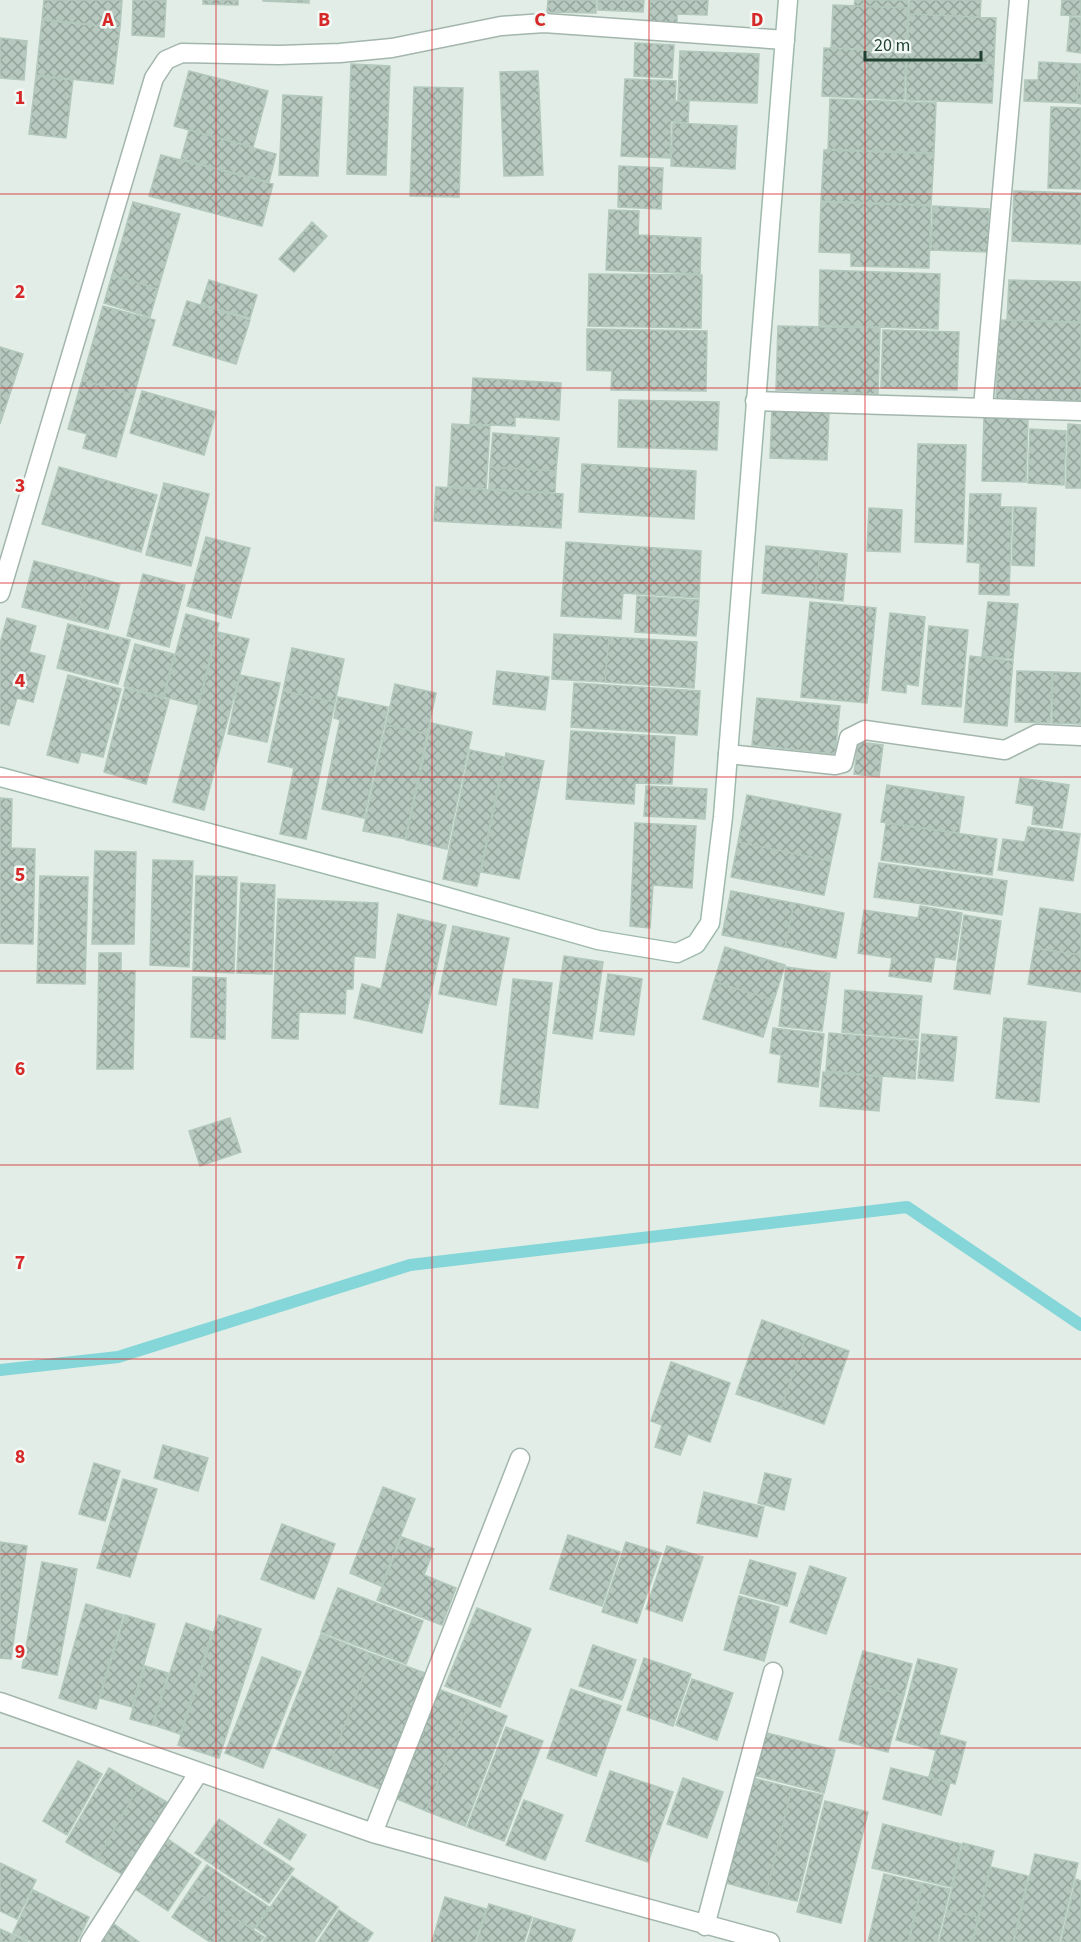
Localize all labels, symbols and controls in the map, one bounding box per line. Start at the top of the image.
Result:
text: A [101,6,114,34]
text: B [318,6,330,34]
text: C [534,6,546,34]
text: D [751,6,763,34]
scale bar [865,24,980,62]
text: 20 m [874,33,910,58]
text: 1 [15,84,25,112]
text: 2 [15,278,25,306]
text: 3 [15,472,25,500]
text: 4 [15,667,26,695]
text: 5 [15,861,25,889]
text: 6 [15,1055,25,1083]
text: 7 [15,1249,25,1277]
text: 8 [15,1443,25,1471]
text: 9 [15,1638,25,1666]

